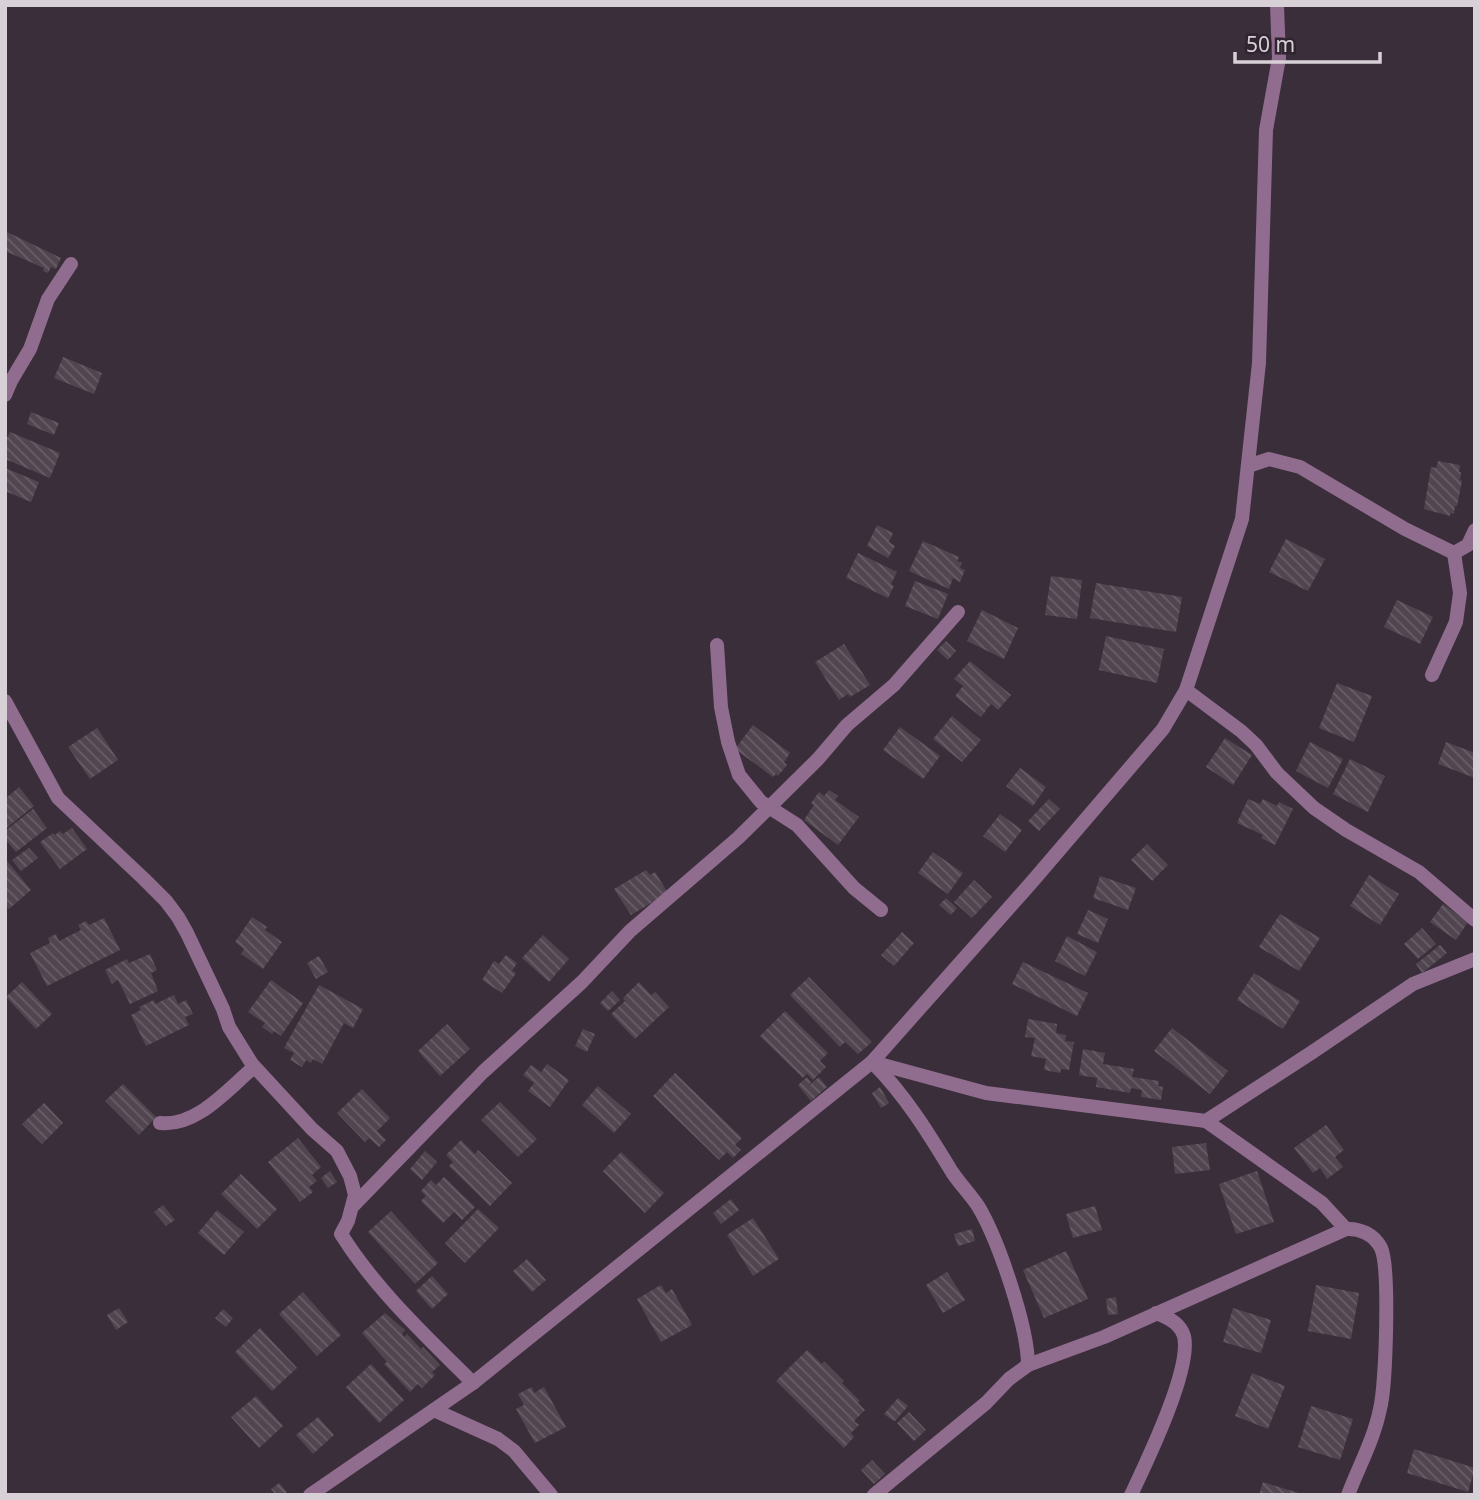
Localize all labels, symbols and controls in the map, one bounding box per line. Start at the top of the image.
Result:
scale bar [1235,21,1380,65]
text: 50 m [1246,30,1295,58]

